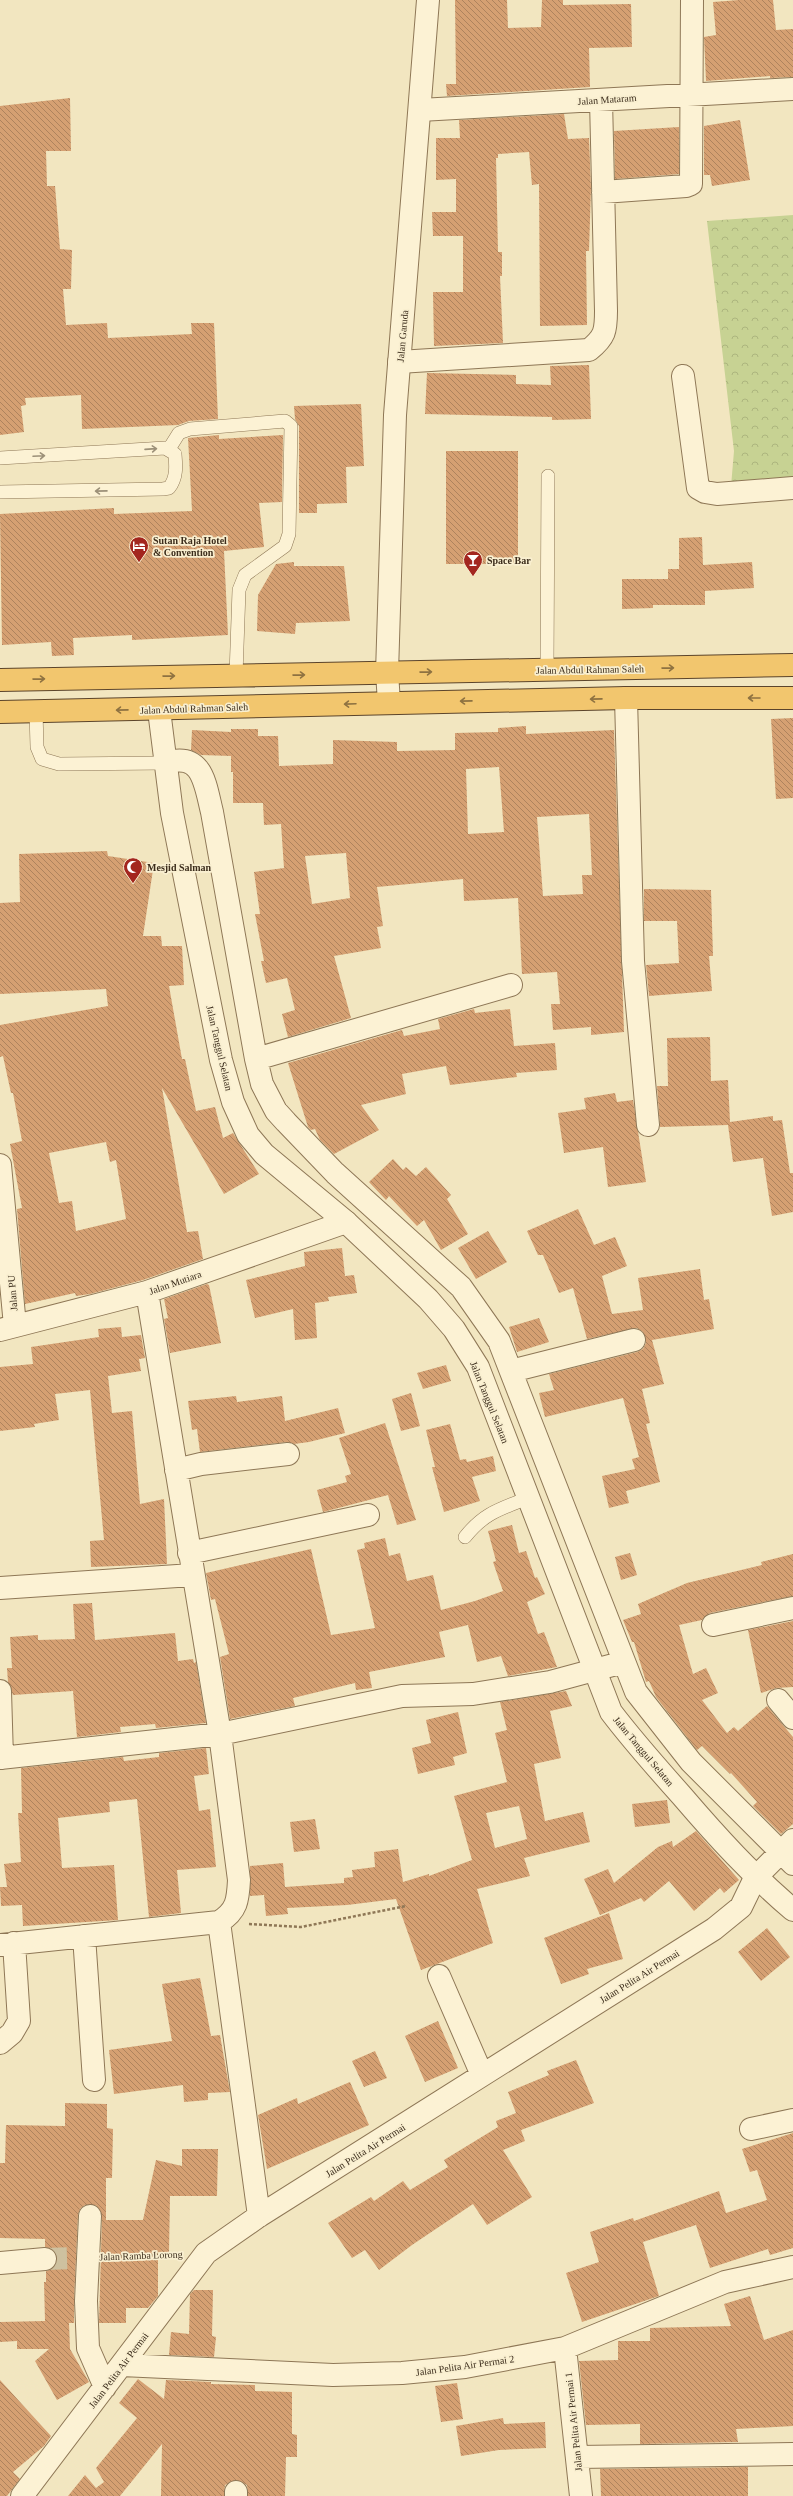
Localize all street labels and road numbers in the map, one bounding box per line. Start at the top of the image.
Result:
street label: Jalan Mataram [577,92,637,107]
street label: Jalan Garuda [395,309,410,363]
street label: Jalan Abdul Rahman Saleh [536,663,644,676]
street label: Jalan Abdul Rahman Saleh [140,701,248,716]
street label: Jalan Tanggul Selatan [204,1004,235,1092]
street label: Jalan Mutiara [148,1268,203,1297]
street label: Jalan PU [5,1274,20,1311]
street label: Jalan Tanggul Selatan [468,1360,511,1445]
street label: Jalan Tanggul Selatan [611,1714,676,1788]
street label: Jalan Pelita Air Permai [597,1947,681,2005]
street label: Jalan Pelita Air Permai [323,2121,407,2179]
street label: Jalan Ramba Lorong [99,2249,183,2262]
street label: Jalan Pelita Air Permai [86,2330,151,2410]
street label: Jalan Pelita Air Permai 2 [415,2353,515,2378]
street label: Jalan Pelita Air Permai 1 [563,2372,584,2472]

